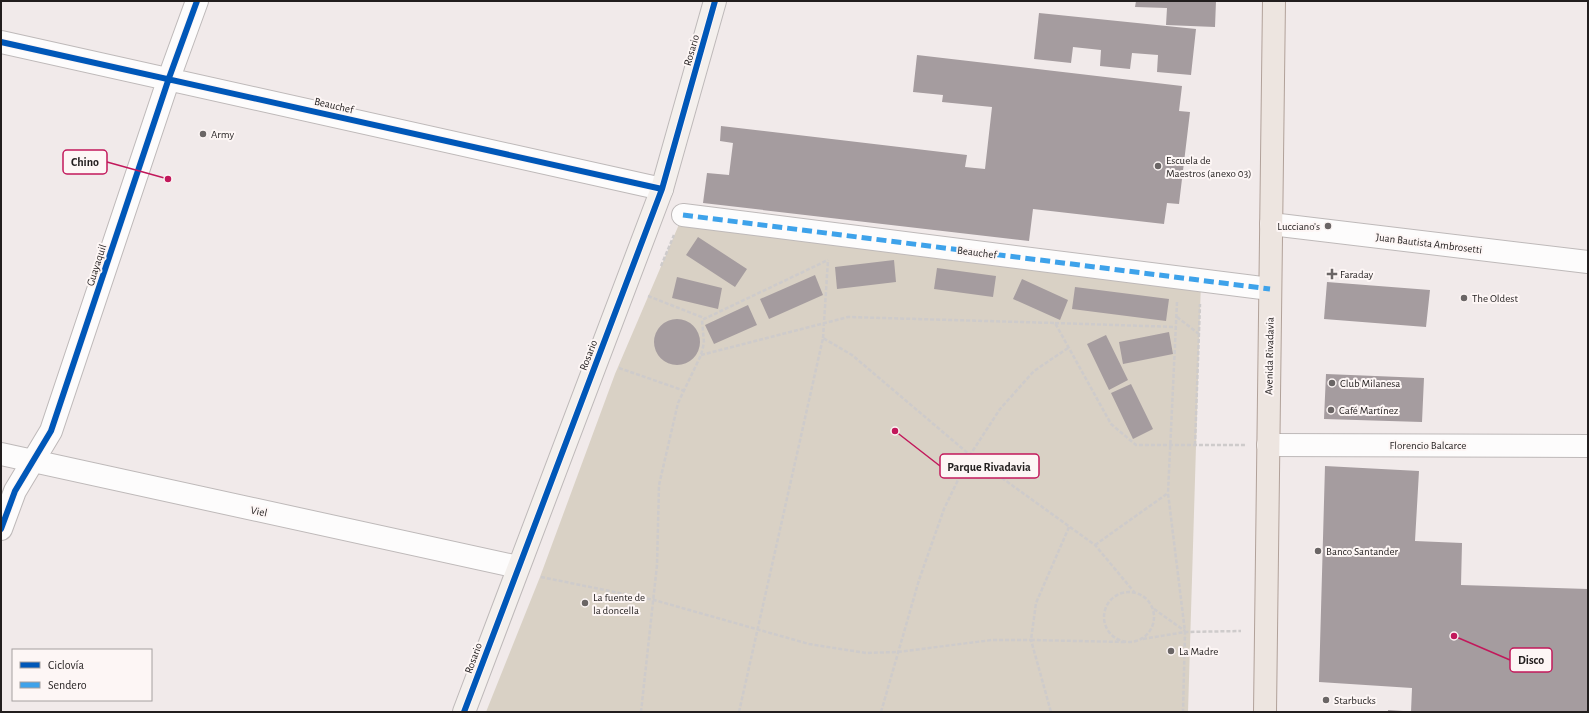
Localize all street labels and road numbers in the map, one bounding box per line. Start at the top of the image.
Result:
street label: Rosario [682,33,701,67]
street label: Beauchef [313,96,355,115]
street label: Juan Bautista Ambrosetti [1375,232,1483,255]
street label: Guayaquil [85,243,108,287]
street label: Beauchef [956,245,998,260]
street label: Avenida Rivadavia [1263,317,1276,395]
street label: Rosario [578,338,599,372]
street label: Florencio Balcarce [1390,440,1466,451]
street label: Viel [250,504,268,519]
street label: Rosario [463,641,484,675]

